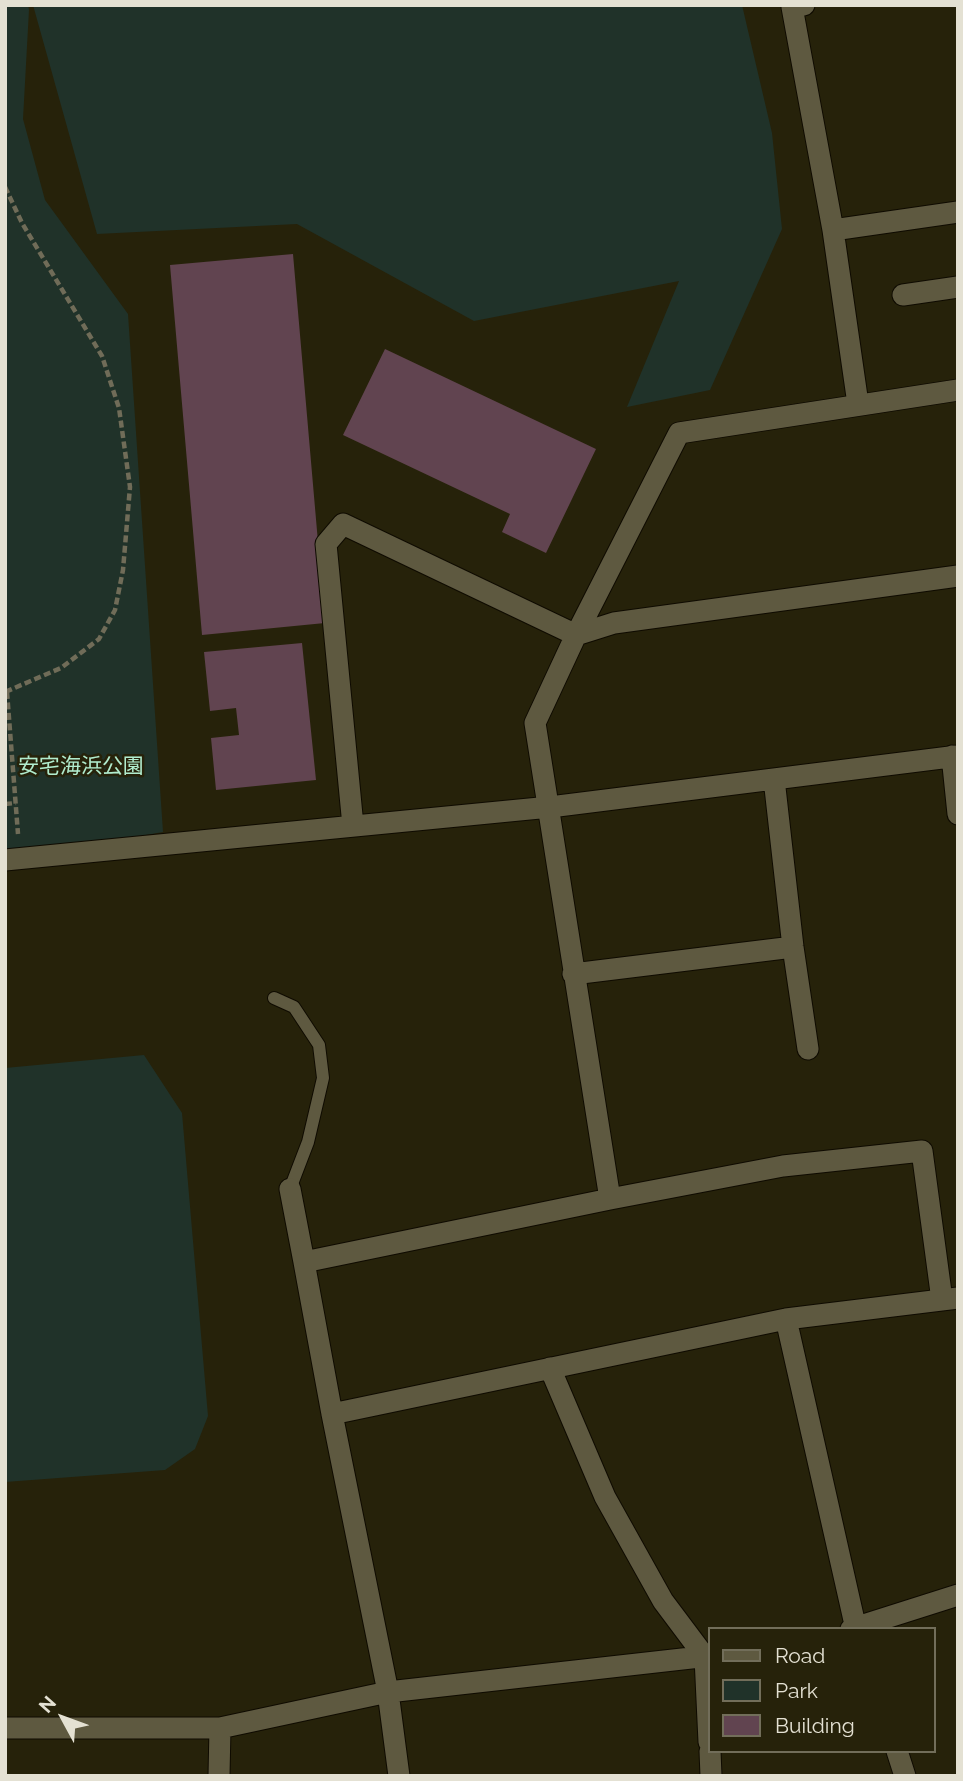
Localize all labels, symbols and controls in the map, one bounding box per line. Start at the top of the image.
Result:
park label: 安宅海浜公園 [18,754,144,780]
legend [708,1627,935,1753]
text: Road [775,1643,825,1668]
text: Park [775,1678,818,1703]
north arrow [28,1683,98,1753]
text: N [34,1692,60,1717]
text: Building [775,1713,855,1738]

